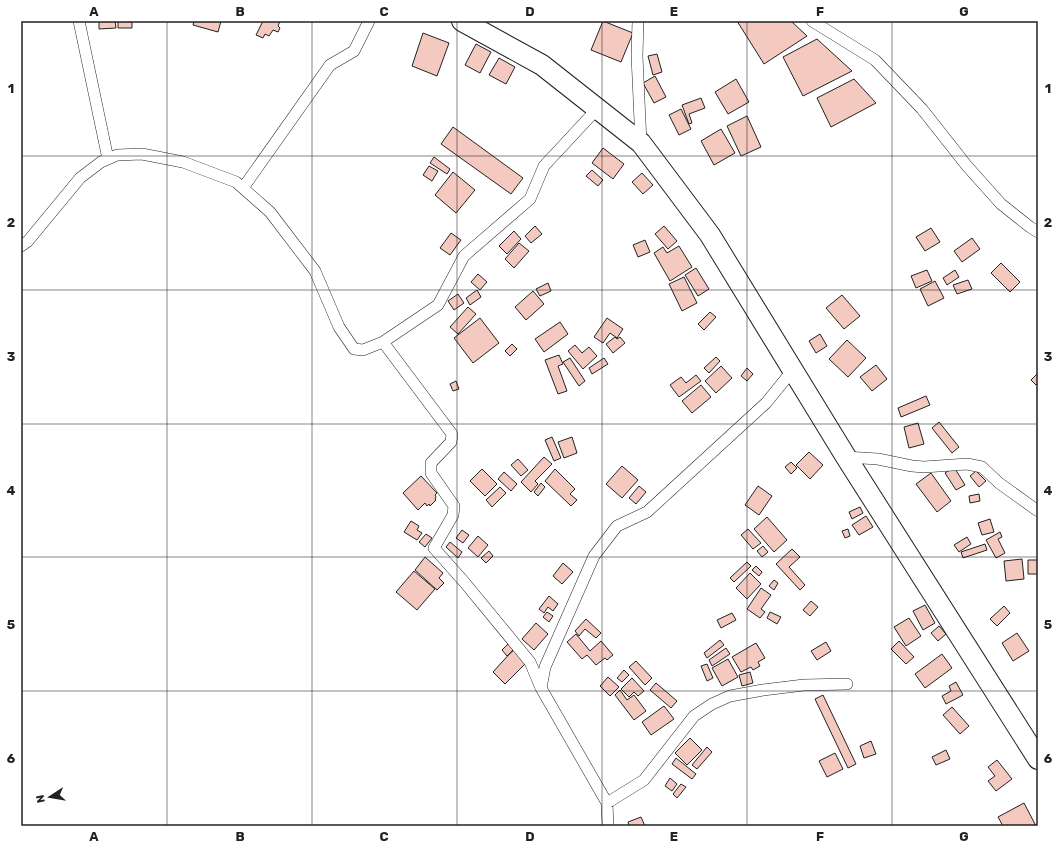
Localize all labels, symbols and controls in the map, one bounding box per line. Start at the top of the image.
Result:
text: A [89,4,99,19]
text: B [235,4,245,19]
text: C [379,4,389,19]
text: D [525,4,535,19]
text: E [670,4,678,19]
text: F [816,4,824,19]
text: G [959,4,969,19]
text: 1 [8,81,14,96]
text: 1 [1045,81,1051,96]
text: 2 [7,215,15,230]
text: 2 [1044,215,1052,230]
text: 3 [7,349,16,364]
text: 3 [1044,349,1053,364]
text: 4 [7,483,16,498]
text: 4 [1044,483,1053,498]
text: 5 [7,617,15,632]
text: 5 [1044,617,1052,632]
text: 6 [7,751,16,766]
text: 6 [1044,751,1053,766]
north arrow [30,777,70,817]
text: N [34,794,48,804]
text: A [89,829,99,844]
text: B [235,829,245,844]
text: C [379,829,389,844]
text: D [525,829,535,844]
text: E [670,829,678,844]
text: F [816,829,824,844]
text: G [959,829,969,844]

